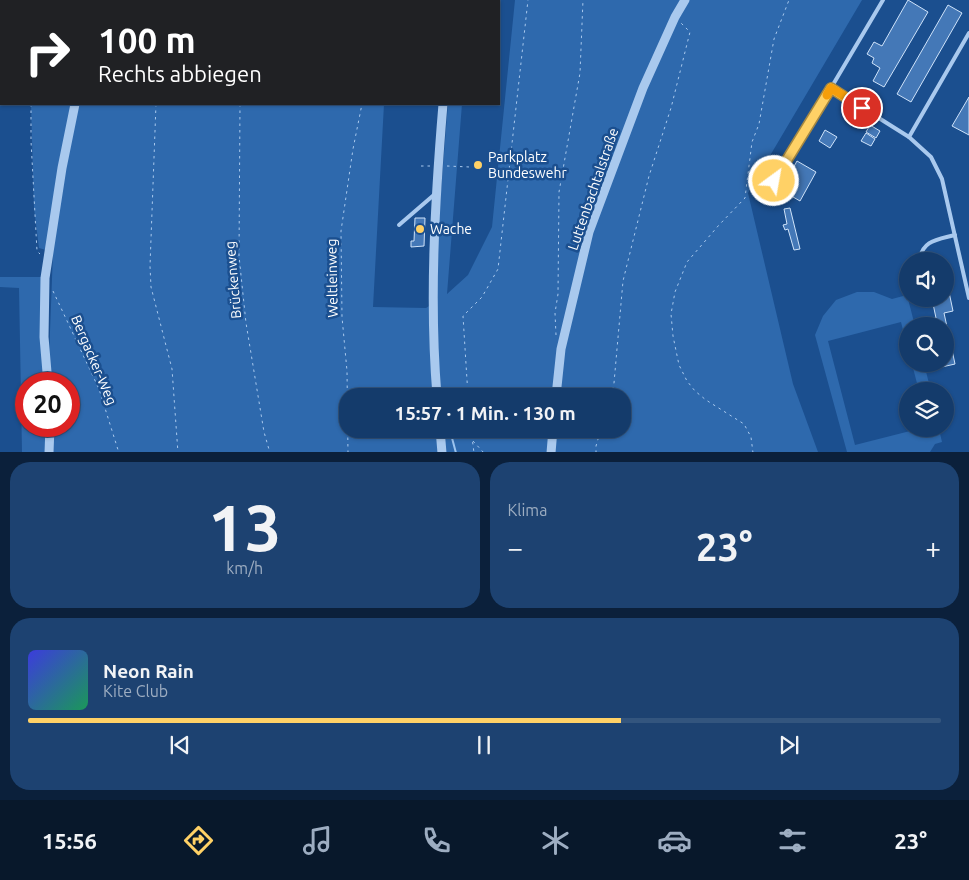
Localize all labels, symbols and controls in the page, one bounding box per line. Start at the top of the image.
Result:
icon: right [15,20,80,85]
text: 100 m [98,20,196,60]
text: Rechts abbiegen [98,61,262,86]
pin [841,87,883,129]
icon: arrive [848,94,876,122]
street label: Luttenbachtalstraße [565,126,621,252]
place label: Parkplatz Bundeswehr [488,149,567,181]
position arrow [747,154,799,206]
marker: Parkplatz Bundeswehr [472,159,484,171]
place label: Wache [430,221,472,237]
marker: Wache [414,223,426,235]
street label: Weltleinweg [323,238,341,318]
street label: Brückenweg [222,241,244,319]
map controls [899,252,954,437]
button: sound [899,252,954,307]
street label: Bergacker-Weg [68,313,120,407]
button: search [899,317,954,372]
speed limit sign: 20 [15,372,80,437]
button: layers [899,382,954,437]
text: 15:57 · 1 Min. · 130 m [394,402,576,424]
text: 13 [208,490,281,563]
text: Klima [508,501,547,519]
text: 23° [696,526,752,568]
text: − [508,532,523,563]
text: + [925,532,941,563]
text: km/h [226,559,263,577]
text: Neon Rain [103,660,194,682]
text: Kite Club [103,682,168,700]
icon: previous [166,731,194,759]
icon: pause [470,731,498,759]
icon: next [775,731,803,759]
icon: directions [181,823,216,858]
icon: music [300,823,335,858]
icon: phone [419,823,454,858]
icon: climate [538,823,573,858]
icon: car [657,823,692,858]
icon: filters [775,823,810,858]
text: 15:56 [42,828,97,853]
text: 23° [894,828,927,853]

